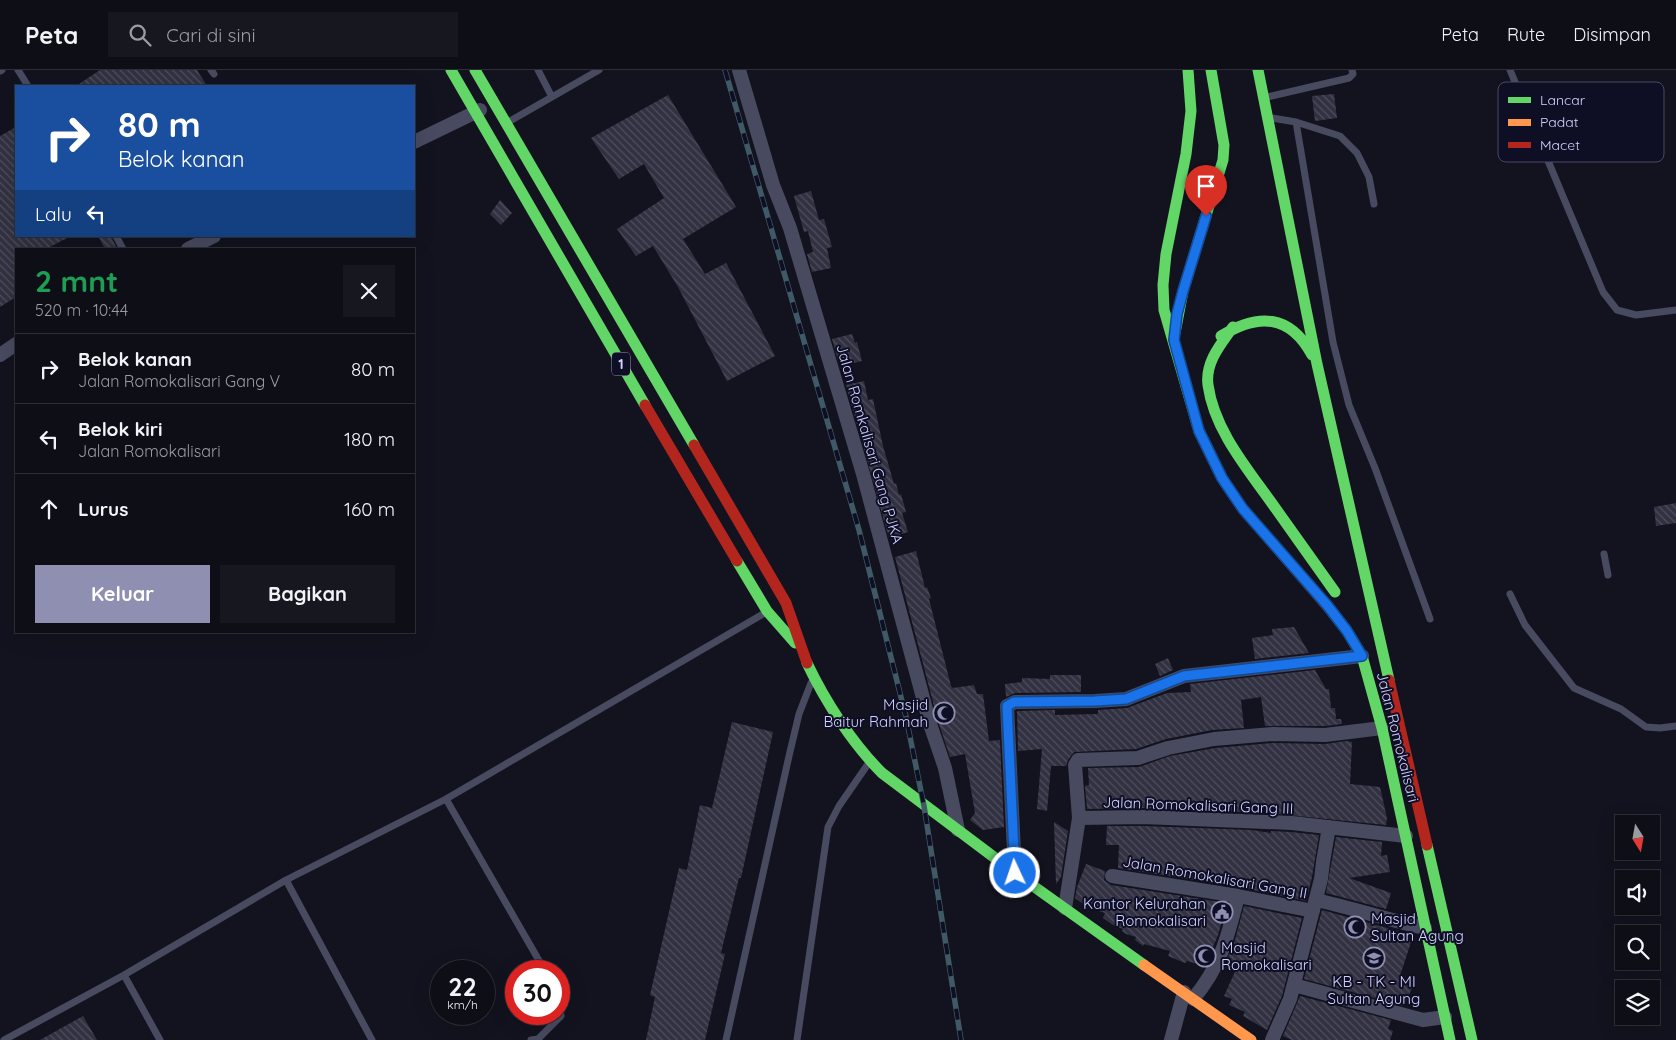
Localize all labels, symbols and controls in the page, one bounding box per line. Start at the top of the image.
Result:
search box [108,12,458,57]
text: Peta [25,20,78,50]
icon: search [126,21,154,49]
text: Cari di sini [166,23,256,47]
text: Peta [1441,23,1479,46]
text: Rute [1507,23,1545,46]
text: Disimpan [1573,23,1651,46]
legend [1498,82,1664,162]
text: Lancar [1540,91,1586,109]
text: 80 m [118,102,201,146]
icon: right [35,105,100,170]
text: Padat [1540,113,1579,131]
text: Macet [1540,136,1580,154]
text: Belok kanan [118,145,244,173]
pin [1185,165,1227,216]
icon: arrive [1192,172,1220,200]
icon: left [82,200,110,228]
text: Lalu [35,202,72,226]
text: 2 mnt [35,262,118,300]
button: close [343,265,395,317]
text: 520 m · 10:44 [35,300,128,320]
street label: Jalan Romkalisari Gang PJKA [832,342,908,546]
text: Belok kanan [78,347,192,371]
road number: 1 [612,352,630,376]
icon: right [35,355,63,383]
text: 80 m [351,357,395,381]
text: Jalan Romokalisari Gang V [78,371,280,391]
text: Belok kiri [78,417,163,441]
icon: left [35,425,63,453]
text: 180 m [344,427,395,451]
text: Jalan Romokalisari [78,441,221,461]
icon: ahead [35,495,63,523]
text: Lurus [78,497,128,521]
text: 160 m [344,497,395,521]
button: Keluar [35,565,210,623]
button: Bagikan [220,565,395,623]
street label: Jalan Romokalisari [1373,670,1423,804]
place label: Masjid Baitur Rahmah [823,695,928,731]
mosque icon: Masjid Baitur Rahmah [932,701,956,725]
street label: Jalan Romokalisari Gang III [1102,792,1294,818]
north arrow [1615,815,1660,860]
map controls [1615,815,1660,1025]
position arrow [988,846,1040,898]
street label: Jalan Romokalisari Gang II [1121,851,1309,903]
button: sound [1615,870,1660,915]
place label: Kantor Kelurahan Romokalisari [1083,894,1206,930]
public building icon: Kantor Kelurahan Romokalisari [1210,900,1234,924]
place label: Masjid Sultan Agung [1371,909,1464,945]
mosque icon: Masjid Sultan Agung [1343,915,1367,939]
button: search [1615,925,1660,970]
place label: Masjid Romokalisari [1221,938,1312,974]
mosque icon: Masjid Romokalisari [1193,944,1217,968]
school or university icon: KB - TK - MI Sultan Agung [1362,946,1386,970]
speed limit sign: 30 [505,960,570,1025]
text: 22 [448,971,477,1002]
place label: KB - TK - MI Sultan Agung [1328,972,1420,1008]
button: layers [1615,980,1660,1025]
text: km/h [447,997,478,1012]

